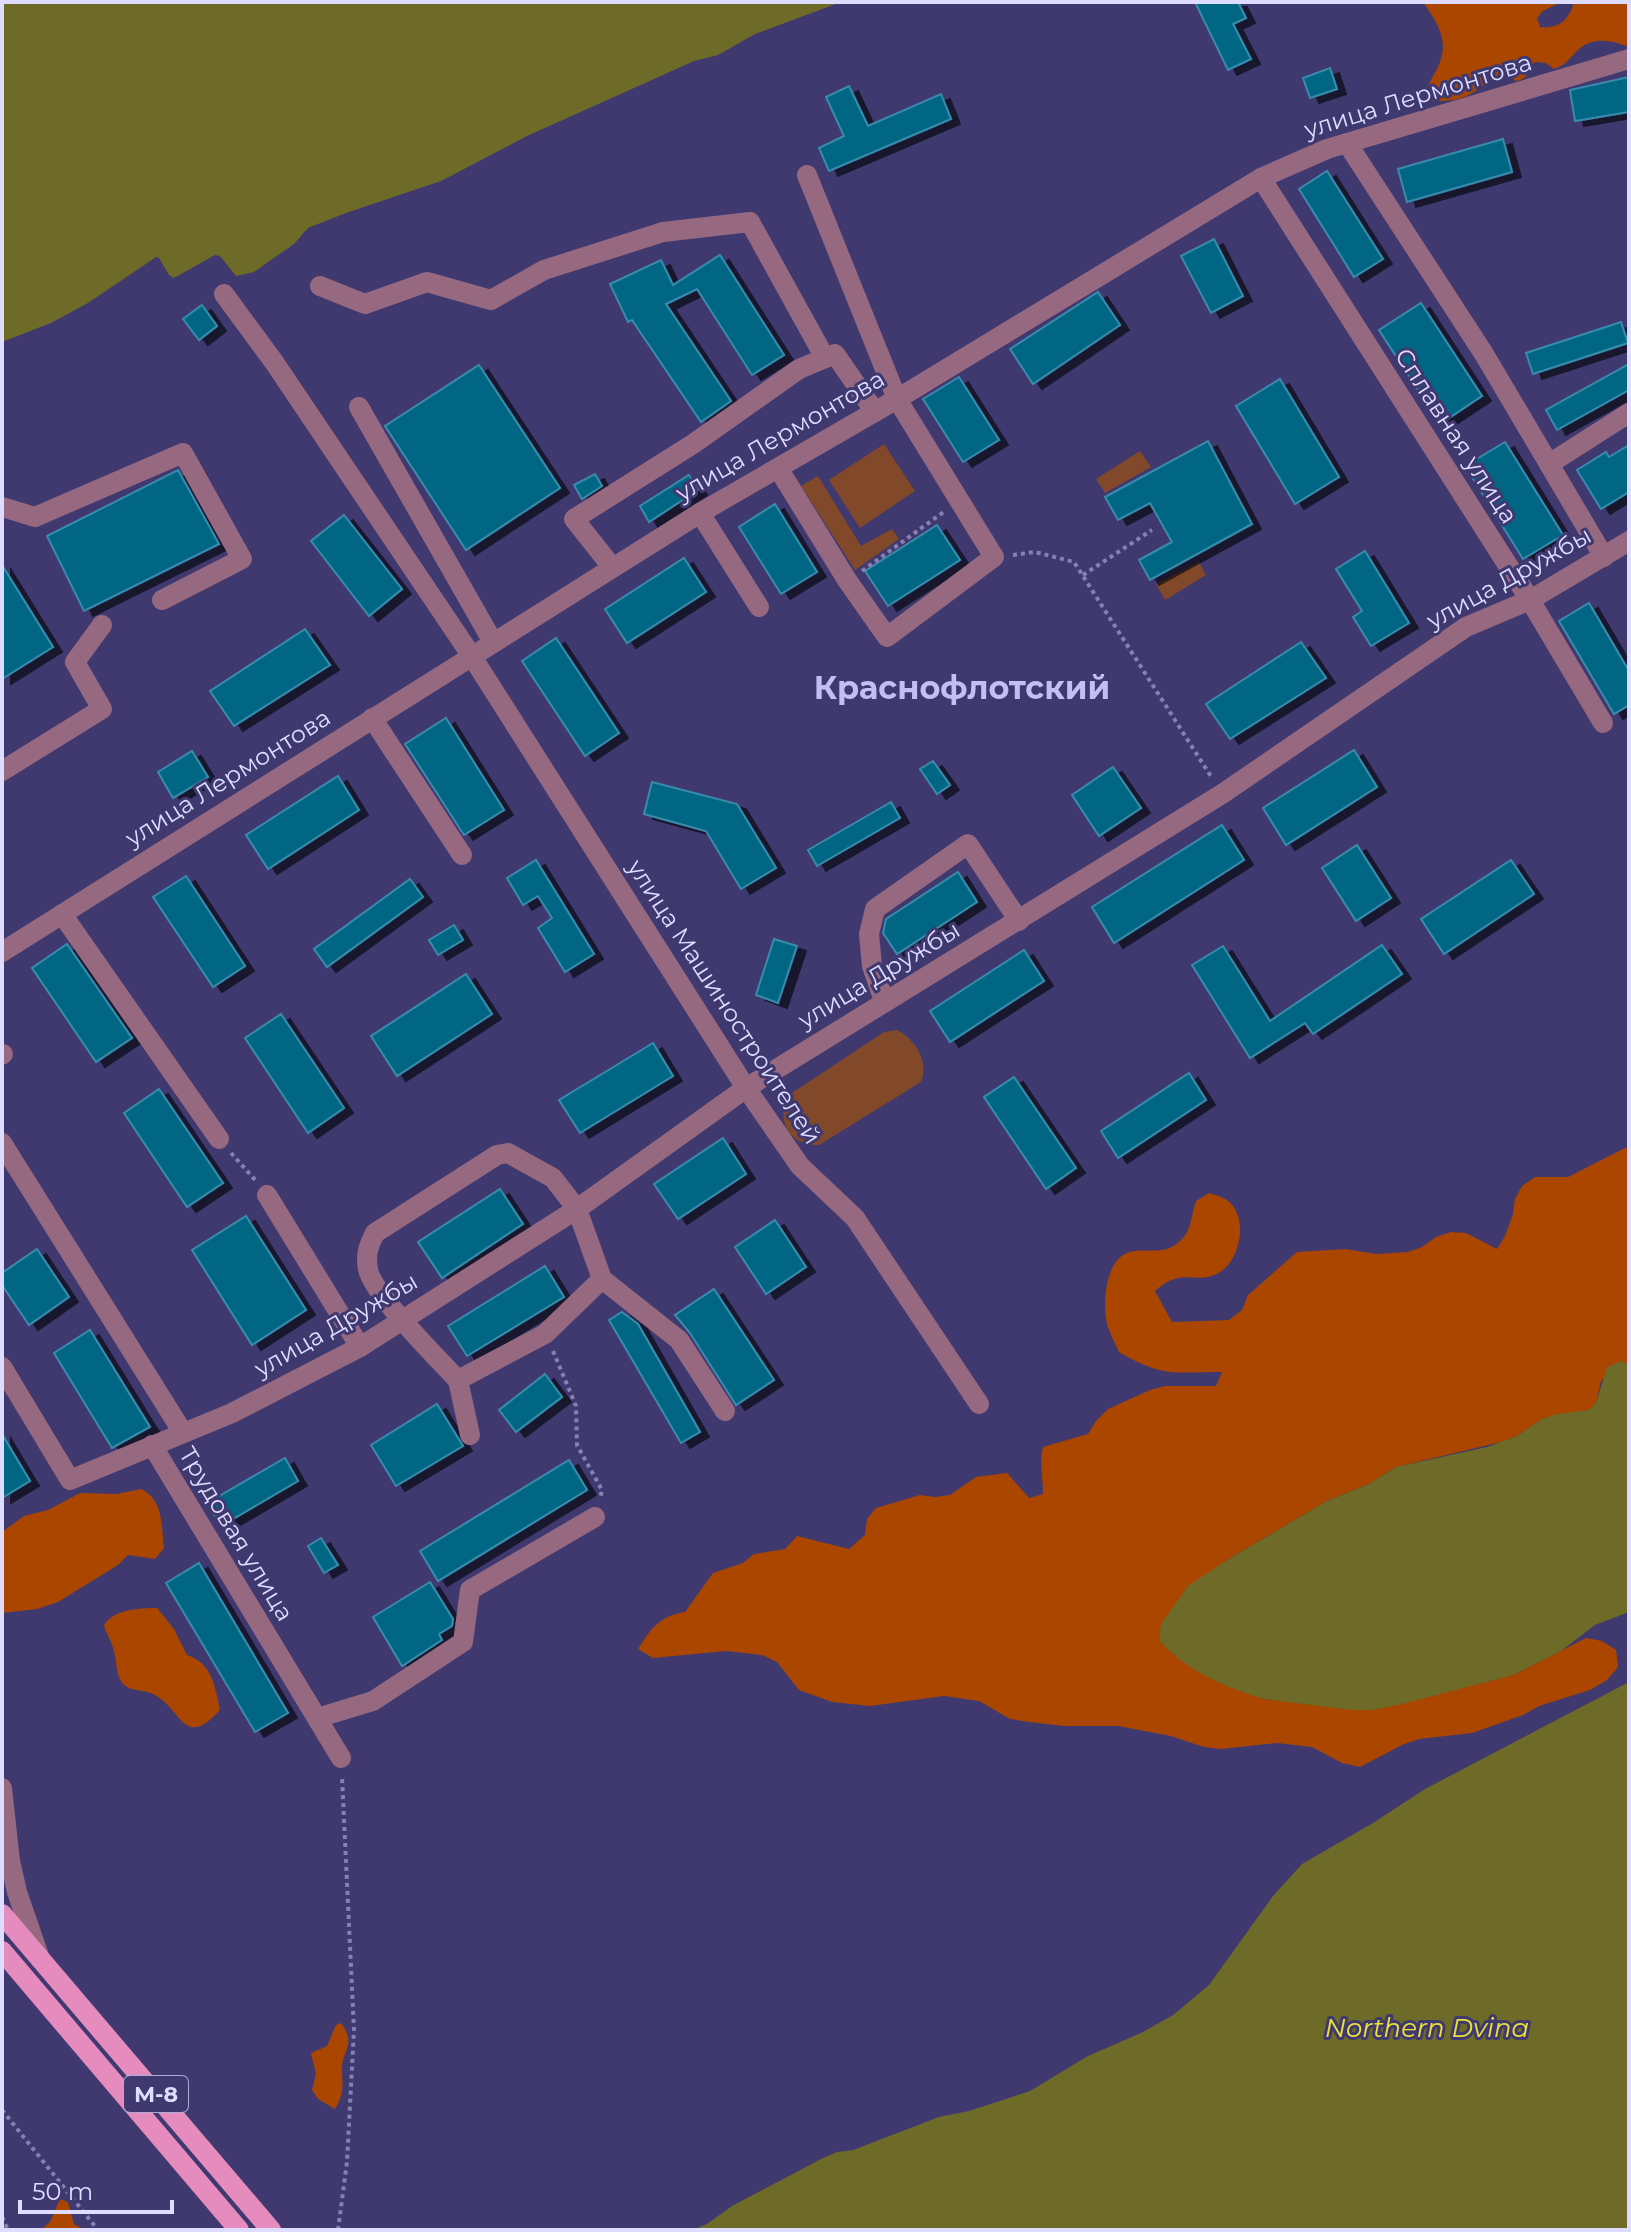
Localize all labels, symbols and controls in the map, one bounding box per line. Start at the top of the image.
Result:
street label: улица Лермонтова [1300,47,1535,144]
street label: Сплавная улица [1389,343,1524,529]
street label: улица Лермонтова [669,364,889,508]
street label: улица Дружбы [1421,520,1596,635]
district label: Краснофлотский [814,668,1110,707]
street label: улица Лермонтова [119,703,336,853]
street label: улица Машиностроителей [621,853,827,1149]
street label: улица Дружбы [792,915,965,1035]
street label: улица Дружбы [248,1266,423,1384]
street label: Трудовая улица [173,1441,300,1626]
water label: Northern Dvina [1325,2012,1529,2044]
road number: М-8 [124,2076,188,2112]
scale bar [20,2164,172,2214]
text: 50 m [32,2177,93,2206]

